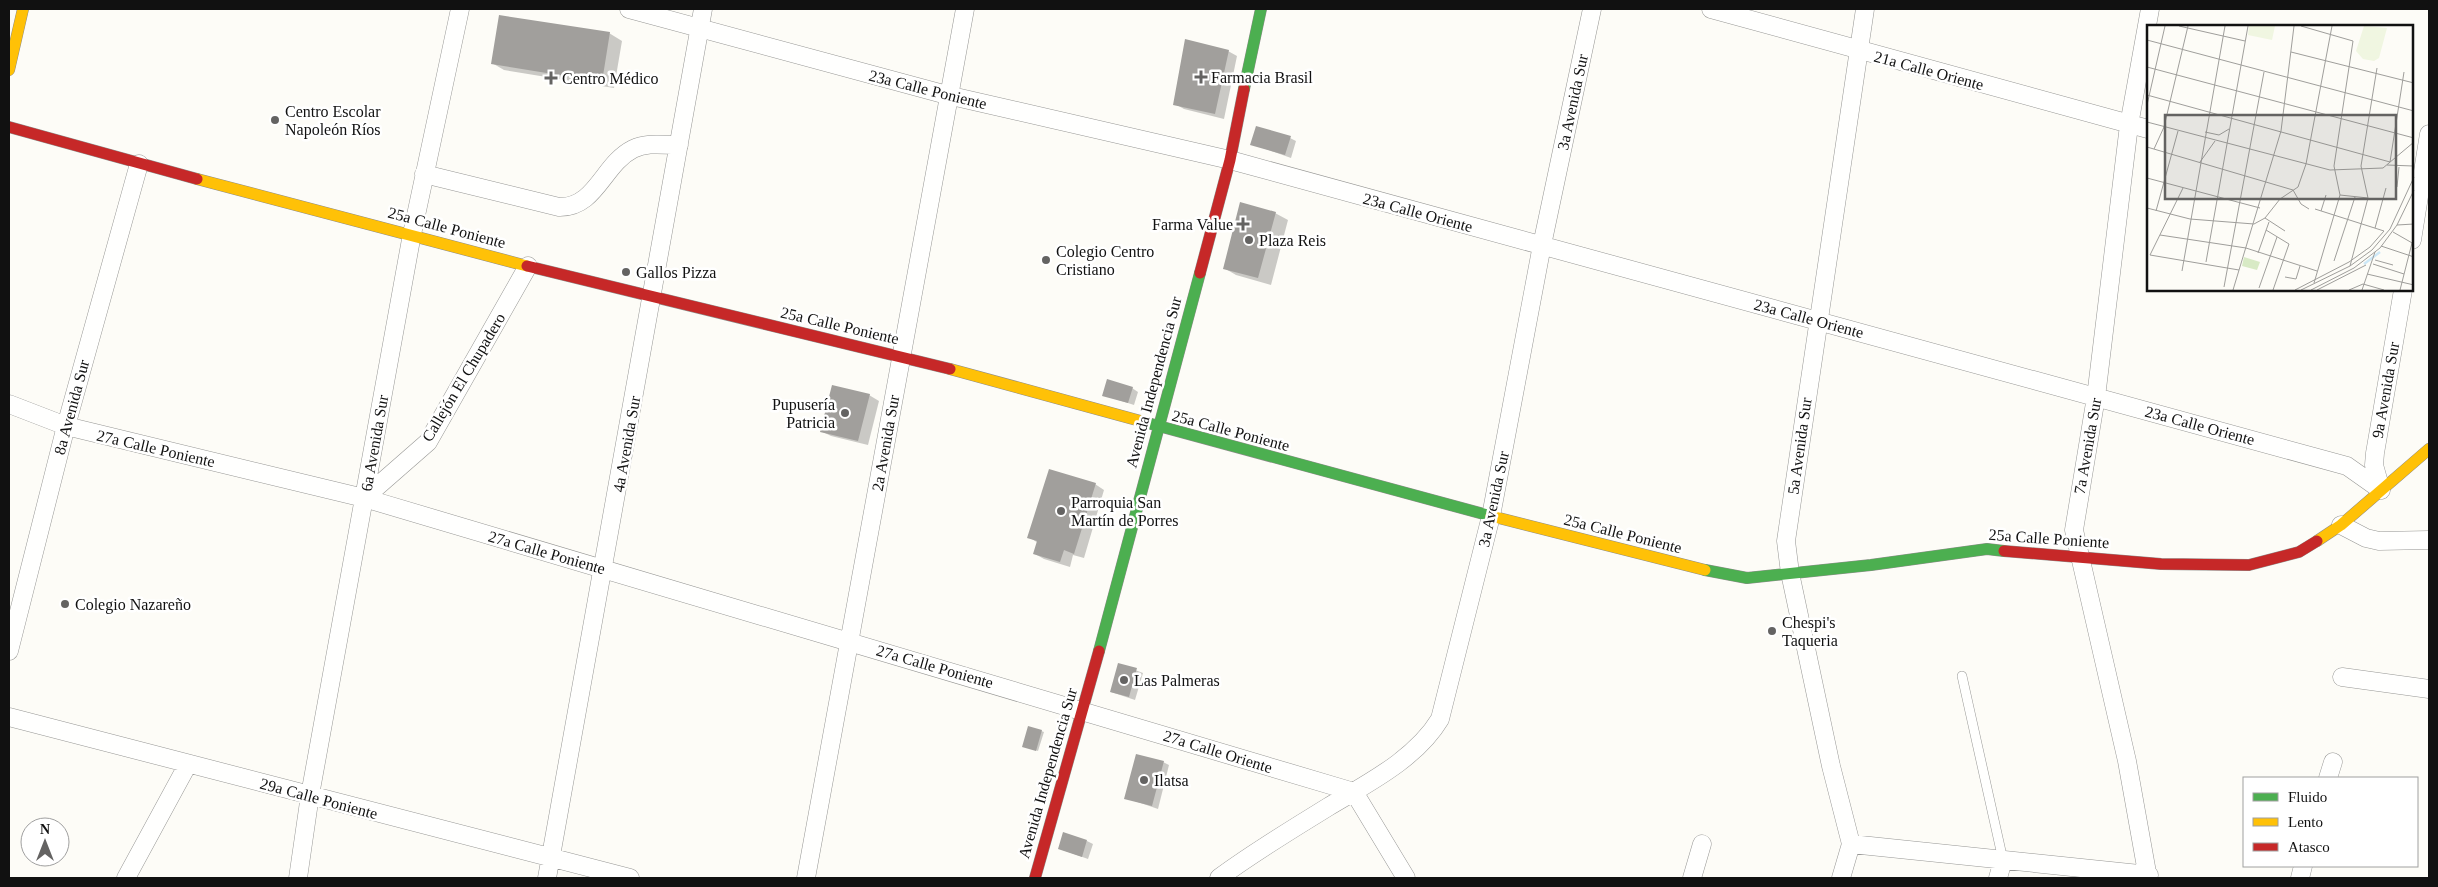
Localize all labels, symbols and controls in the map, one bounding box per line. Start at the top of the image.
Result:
inset map [2147,25,2413,291]
street label: 21a Calle Oriente [1872,48,1986,93]
street label: 3a Avenida Sur [1554,52,1591,152]
street label: 23a Calle Poniente [867,67,989,112]
place label: Farmacia Brasil [1211,69,1313,86]
place label: Centro Médico [562,70,658,87]
marker: Centro Médico [544,71,558,85]
marker: Farmacia Brasil [1195,71,1207,83]
place label: Centro Escolar Napoleón Ríos [285,103,381,139]
marker: Centro Escolar Napoleón Ríos [269,114,281,126]
street label: 23a Calle Oriente [1361,190,1475,235]
street label: 25a Calle Poniente [386,204,507,251]
place label: Farma Value [1152,216,1233,233]
marker: Farma Value [1237,218,1249,230]
place label: Plaza Reis [1259,232,1326,249]
marker: Plaza Reis [1243,234,1255,246]
place label: Colegio Centro Cristiano [1056,243,1154,278]
marker: Colegio Centro Cristiano [1040,254,1052,266]
place label: Gallos Pizza [636,264,716,281]
marker: Gallos Pizza [620,266,632,278]
street label: Avenida Independencia Sur [1122,294,1186,470]
street label: 23a Calle Oriente [1752,296,1866,341]
street label: 25a Calle Poniente [779,304,901,347]
street label: Callejón El Chupadero [418,310,509,445]
street label: 9a Avenida Sur [2369,340,2402,440]
street label: 8a Avenida Sur [51,357,92,456]
street label: 6a Avenida Sur [358,393,391,493]
street label: 2a Avenida Sur [869,393,902,493]
street label: 4a Avenida Sur [610,394,643,494]
place label: Pupusería Patricia [772,396,835,431]
street label: 5a Avenida Sur [1784,396,1815,496]
street label: 7a Avenida Sur [2071,396,2104,496]
street label: 23a Calle Oriente [2143,403,2257,448]
marker: Pupusería Patricia [839,407,851,419]
street label: 25a Calle Poniente [1170,407,1291,454]
street label: 27a Calle Poniente [95,427,217,470]
street label: 3a Avenida Sur [1475,449,1512,549]
place label: Parroquia San Martín de Porres [1071,494,1179,529]
marker: Parroquia San Martín de Porres [1055,505,1067,517]
street label: 25a Calle Poniente [1562,511,1684,556]
street label: 25a Calle Poniente [1988,526,2110,551]
street label: 27a Calle Poniente [486,528,607,577]
place label: Colegio Nazareño [75,596,191,614]
marker: Colegio Nazareño [59,598,71,610]
place label: Chespi's Taqueria [1782,614,1838,650]
marker: Chespi's Taqueria [1766,625,1778,637]
street label: 27a Calle Poniente [874,642,995,691]
place label: Las Palmeras [1134,672,1220,689]
marker: Las Palmeras [1118,674,1130,686]
street label: Avenida Independencia Sur [1015,685,1081,861]
street label: 27a Calle Oriente [1161,727,1274,776]
place label: Ilatsa [1154,772,1189,789]
marker: Ilatsa [1138,774,1150,786]
street label: 29a Calle Poniente [258,775,379,822]
legend [2243,777,2418,867]
text: Fluido [2288,789,2327,805]
text: Lento [2288,814,2323,830]
north arrow [20,817,70,867]
text: N [40,822,50,837]
text: Atasco [2288,839,2330,855]

